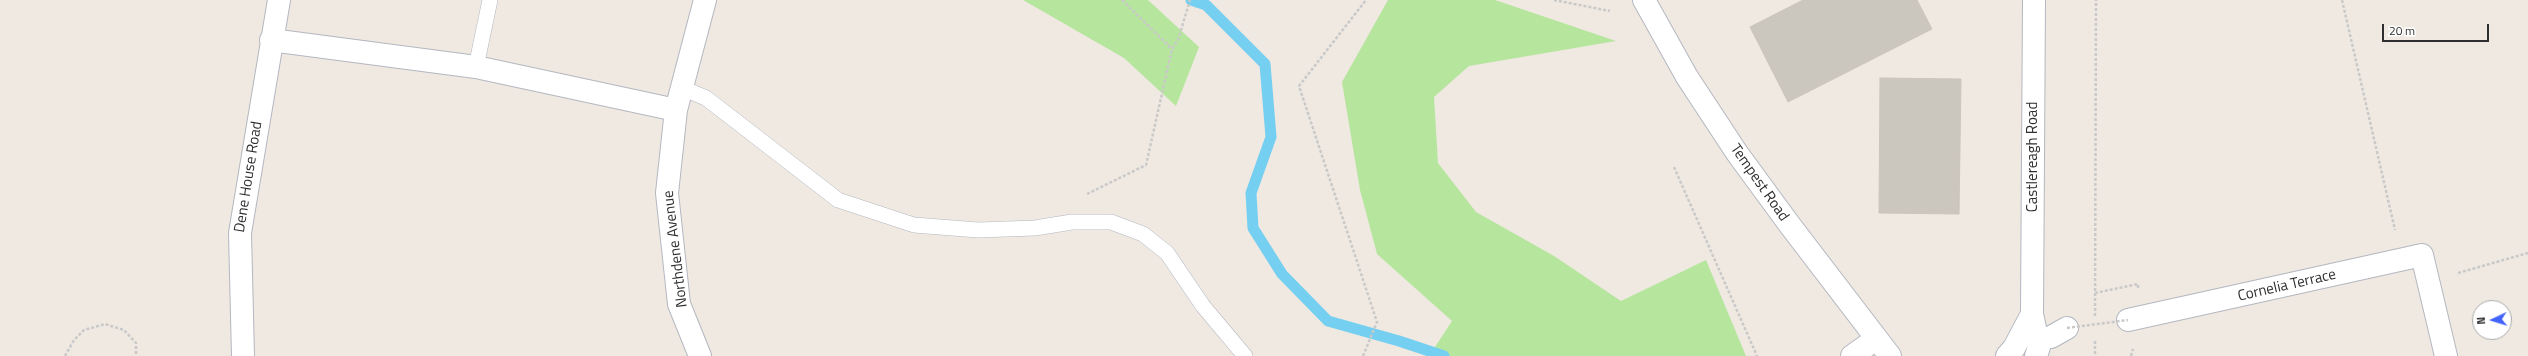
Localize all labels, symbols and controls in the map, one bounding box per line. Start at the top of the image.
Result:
scale bar [2384,16,2491,42]
text: 20 m [2389,21,2415,40]
street label: Castlereagh Road [2024,102,2042,212]
street label: Dene House Road [231,120,267,234]
street label: Tempest Road [1726,141,1792,225]
street label: Northdene Avenue [660,189,692,309]
street label: Cornelia Terrace [2236,266,2338,306]
north arrow [2472,300,2512,340]
text: N [2473,316,2489,325]

